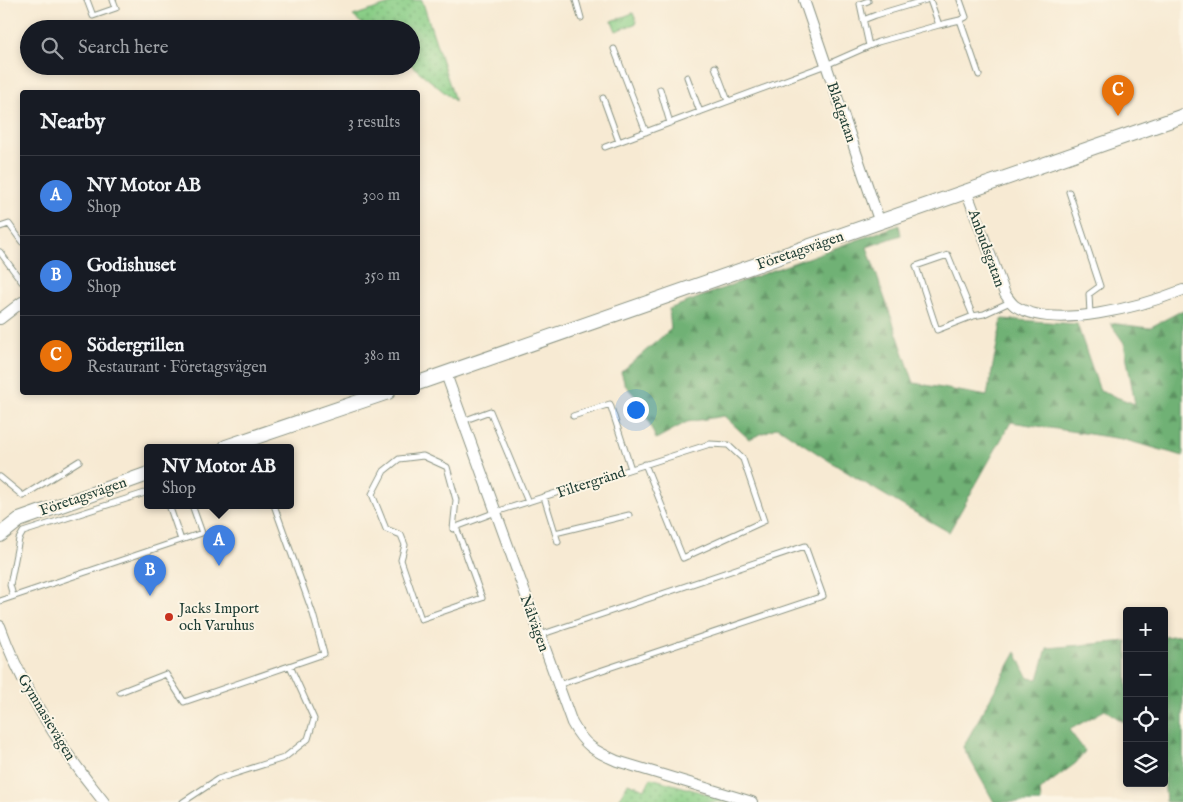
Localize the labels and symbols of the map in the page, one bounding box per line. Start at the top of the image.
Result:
pin: C [1102,75,1134,116]
street label: Bladgatan [822,79,861,145]
street label: Anbudsgatan [963,206,1009,290]
street label: Företagsvägen [754,227,846,274]
your location [623,397,649,423]
street label: Filtergränd [554,462,629,503]
street label: Företagsvägen [37,473,129,520]
pin: A [203,525,235,566]
pin: B [134,555,166,596]
street label: Nålvägen [516,592,554,654]
place label: Jacks Import och Varuhus [177,599,259,635]
marker: Jacks Import och Varuhus [163,611,175,623]
street label: Gymnasievägen [13,671,80,764]

